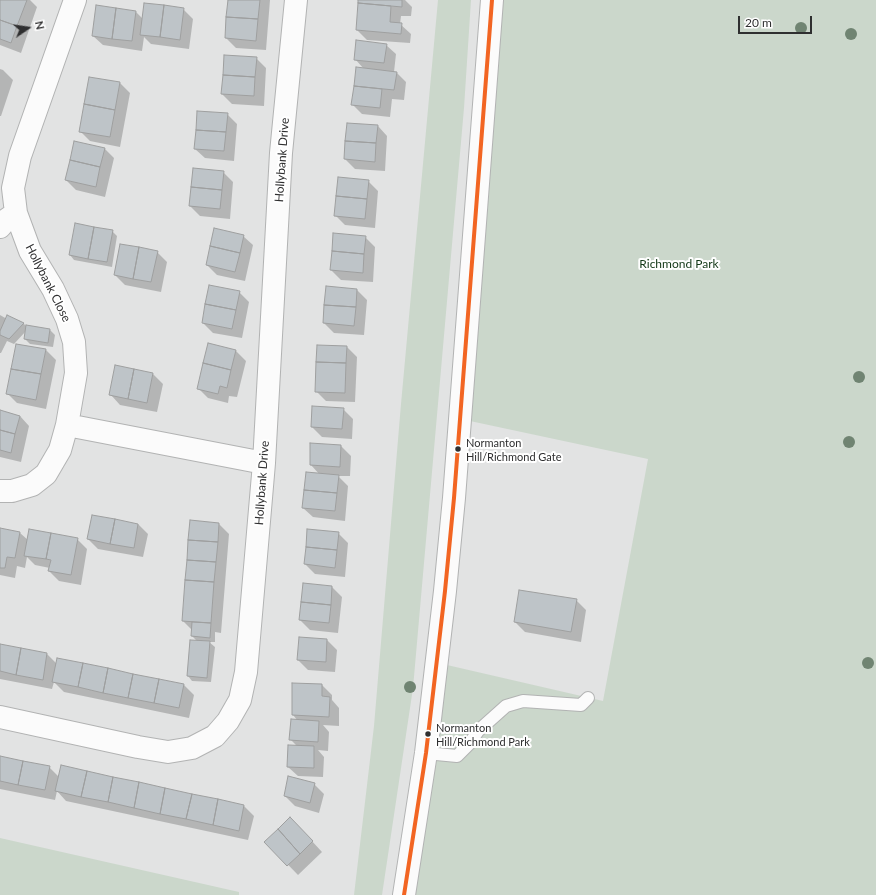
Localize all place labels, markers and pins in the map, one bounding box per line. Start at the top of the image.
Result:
place label: Normanton Hill/Richmond Gate [466,436,561,462]
marker: Normanton Hill/Richmond Gate [453,444,463,454]
place label: Normanton Hill/Richmond Park [436,721,530,747]
marker: Normanton Hill/Richmond Park [423,729,433,739]

